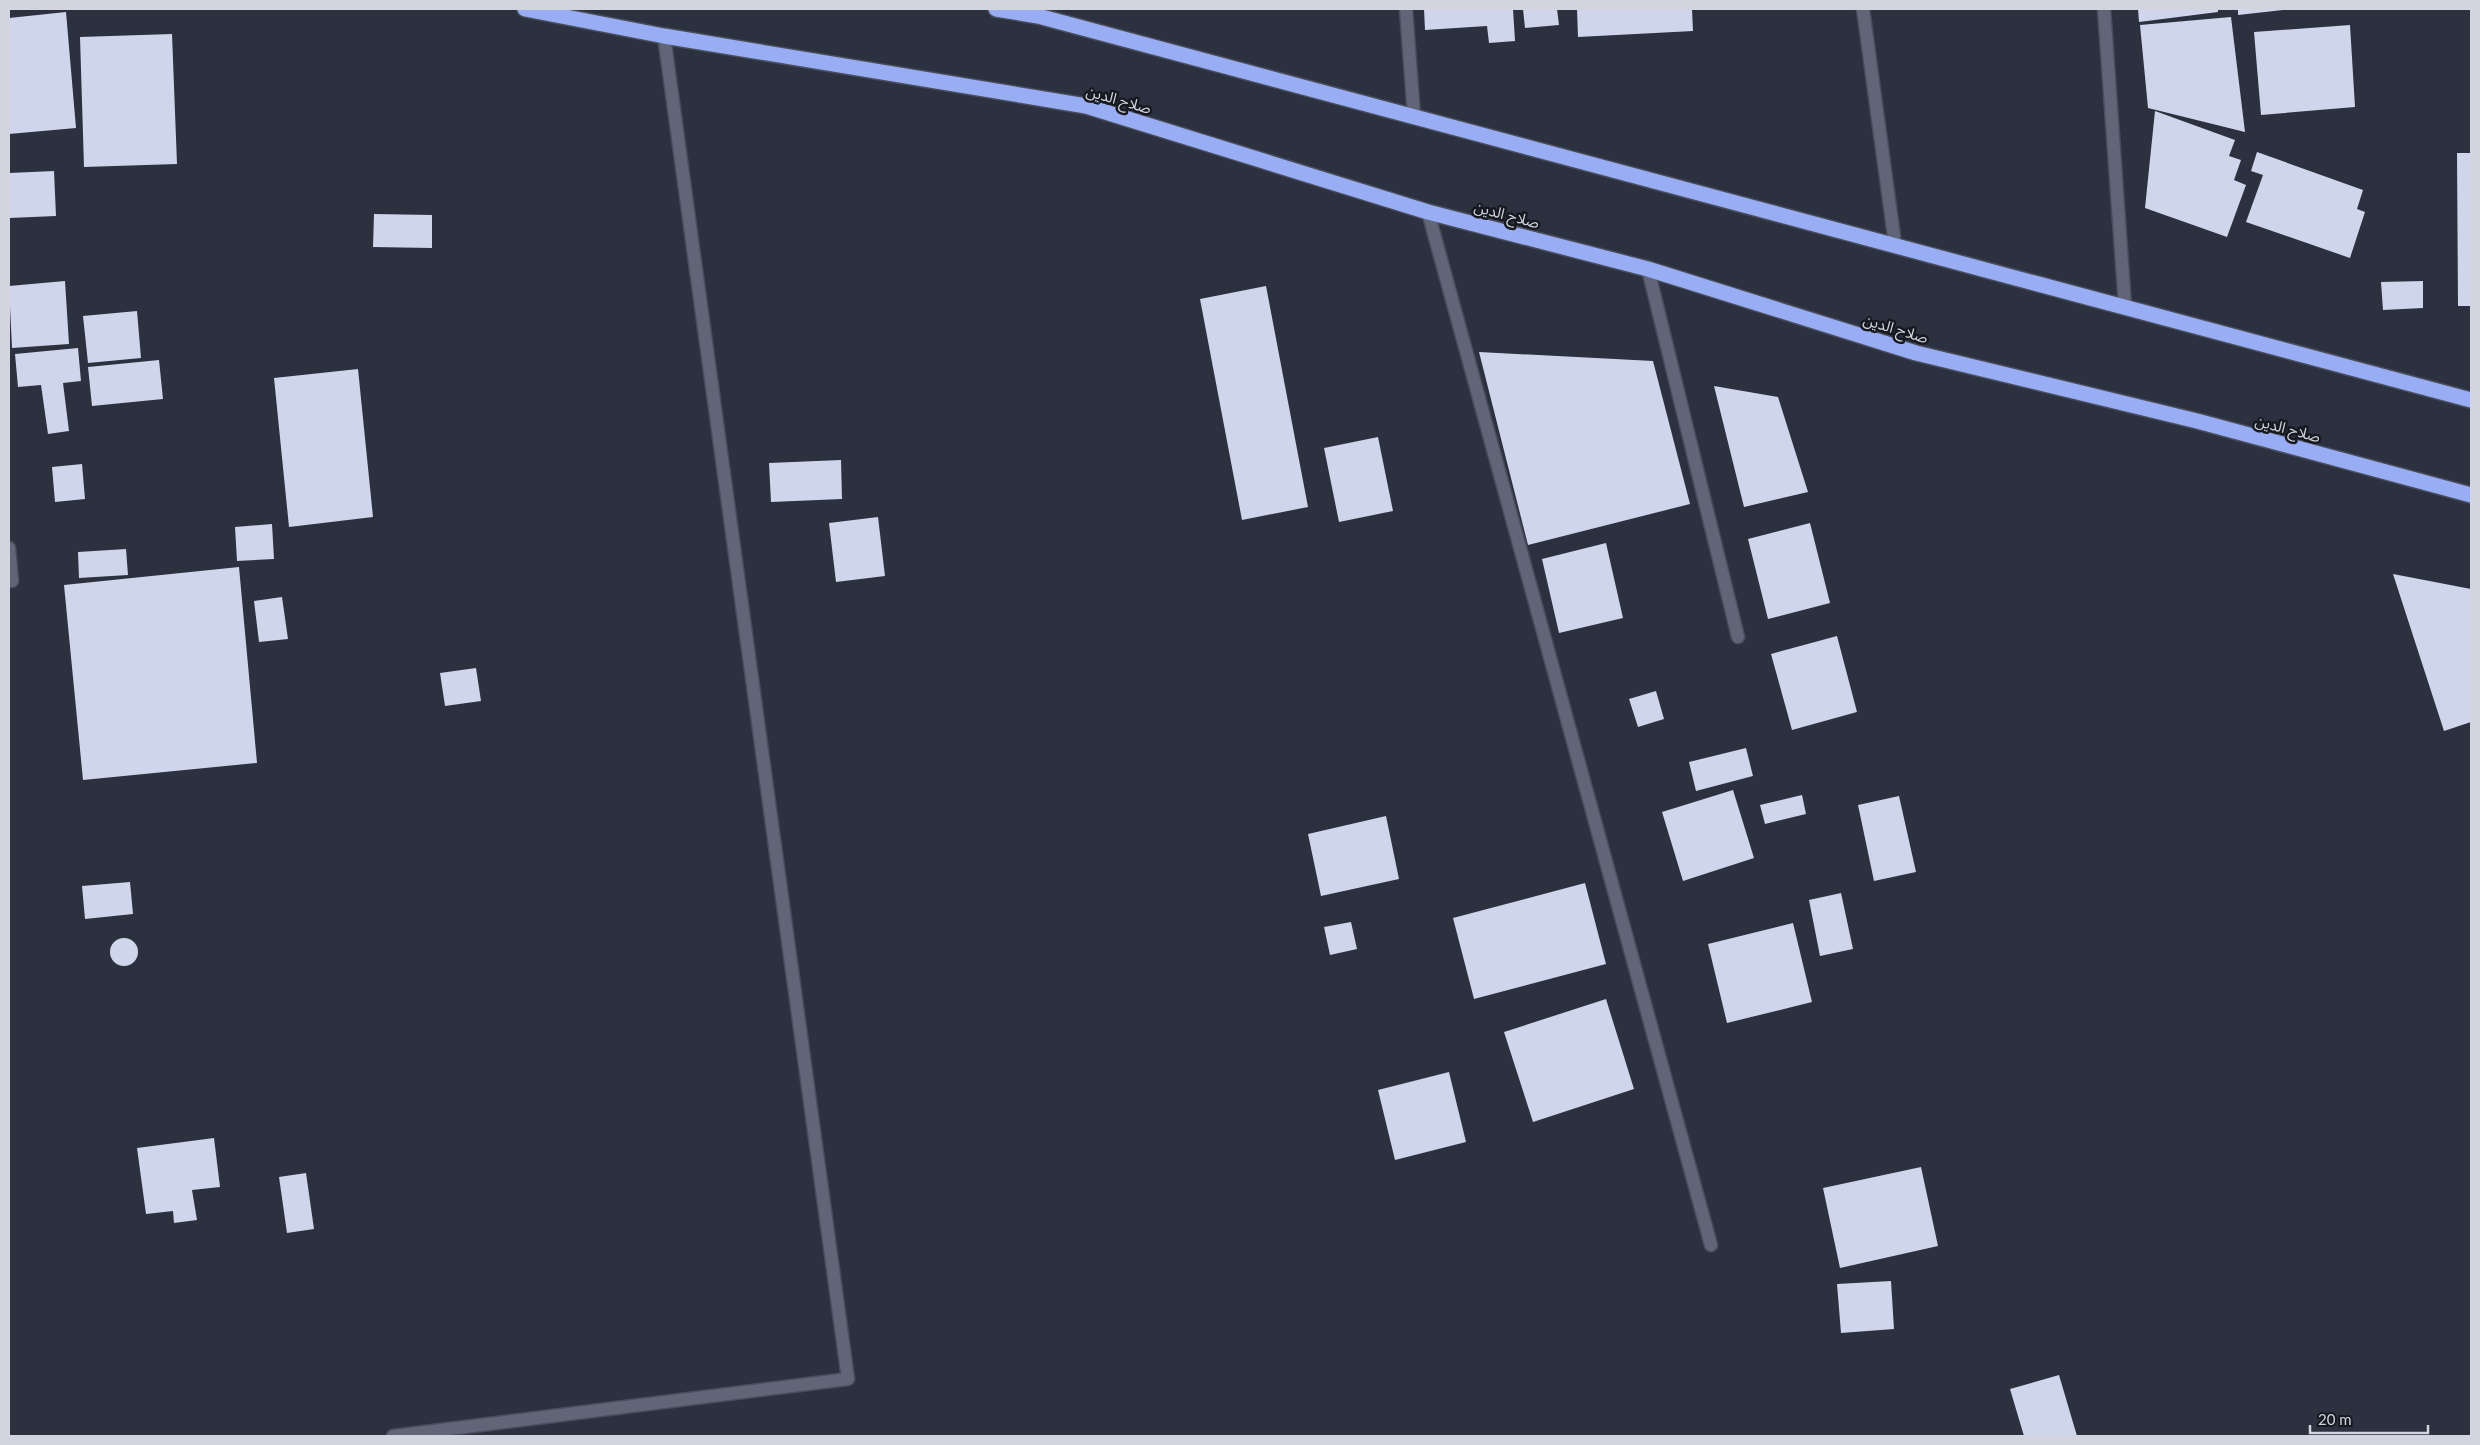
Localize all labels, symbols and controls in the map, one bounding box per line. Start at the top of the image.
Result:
street label: صلاح الدين [1083,81,1154,121]
street label: صلاح الدين [1471,197,1542,235]
street label: صلاح الدين [1860,310,1931,350]
street label: صلاح الدين [2252,411,2323,449]
scale bar [2310,1402,2428,1434]
text: 20 m [2318,1410,2352,1428]

